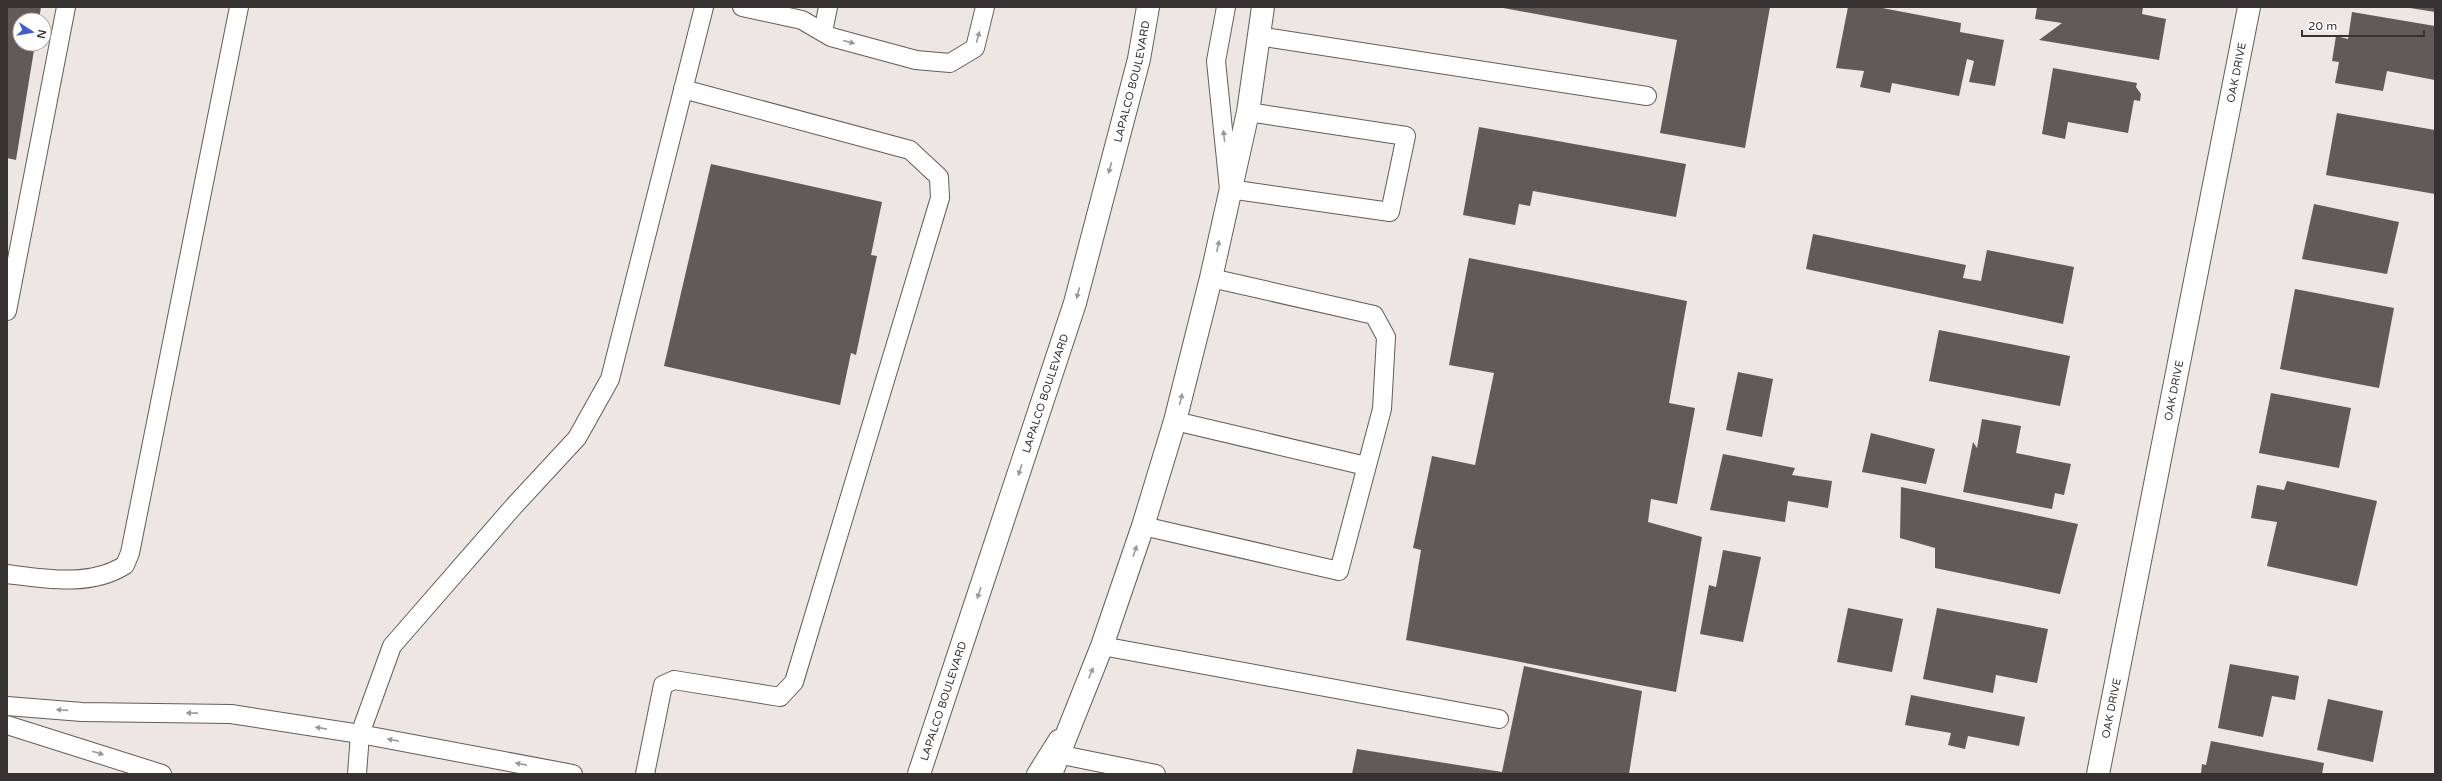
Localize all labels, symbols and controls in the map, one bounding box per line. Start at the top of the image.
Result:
north arrow [12,12,52,52]
scale bar [2302,12,2424,38]
street label: LAPALCO BOULEVARD [1111,19,1152,144]
text: 20 m [2308,19,2337,33]
text: N [34,28,49,40]
one-way arrow [975,30,981,42]
one-way arrow [844,39,856,45]
street label: OAK DRIVE [2224,41,2248,104]
one-way arrow [1221,130,1227,142]
one-way arrow [1107,161,1113,174]
one-way arrow [1215,240,1221,252]
one-way arrow [1074,287,1080,300]
street label: LAPALCO BOULEVARD [1019,332,1071,455]
street label: OAK DRIVE [2161,359,2186,422]
one-way arrow [1178,393,1184,405]
one-way arrow [1017,464,1023,476]
one-way arrow [1132,544,1138,556]
one-way arrow [976,588,982,600]
street label: LAPALCO BOULEVARD [917,640,969,762]
one-way arrow [1089,666,1095,678]
street label: OAK DRIVE [2099,677,2123,740]
one-way arrow [56,707,68,714]
one-way arrow [186,710,198,717]
one-way arrow [315,725,327,731]
one-way arrow [387,737,399,743]
one-way arrow [92,750,104,756]
one-way arrow [515,761,527,767]

